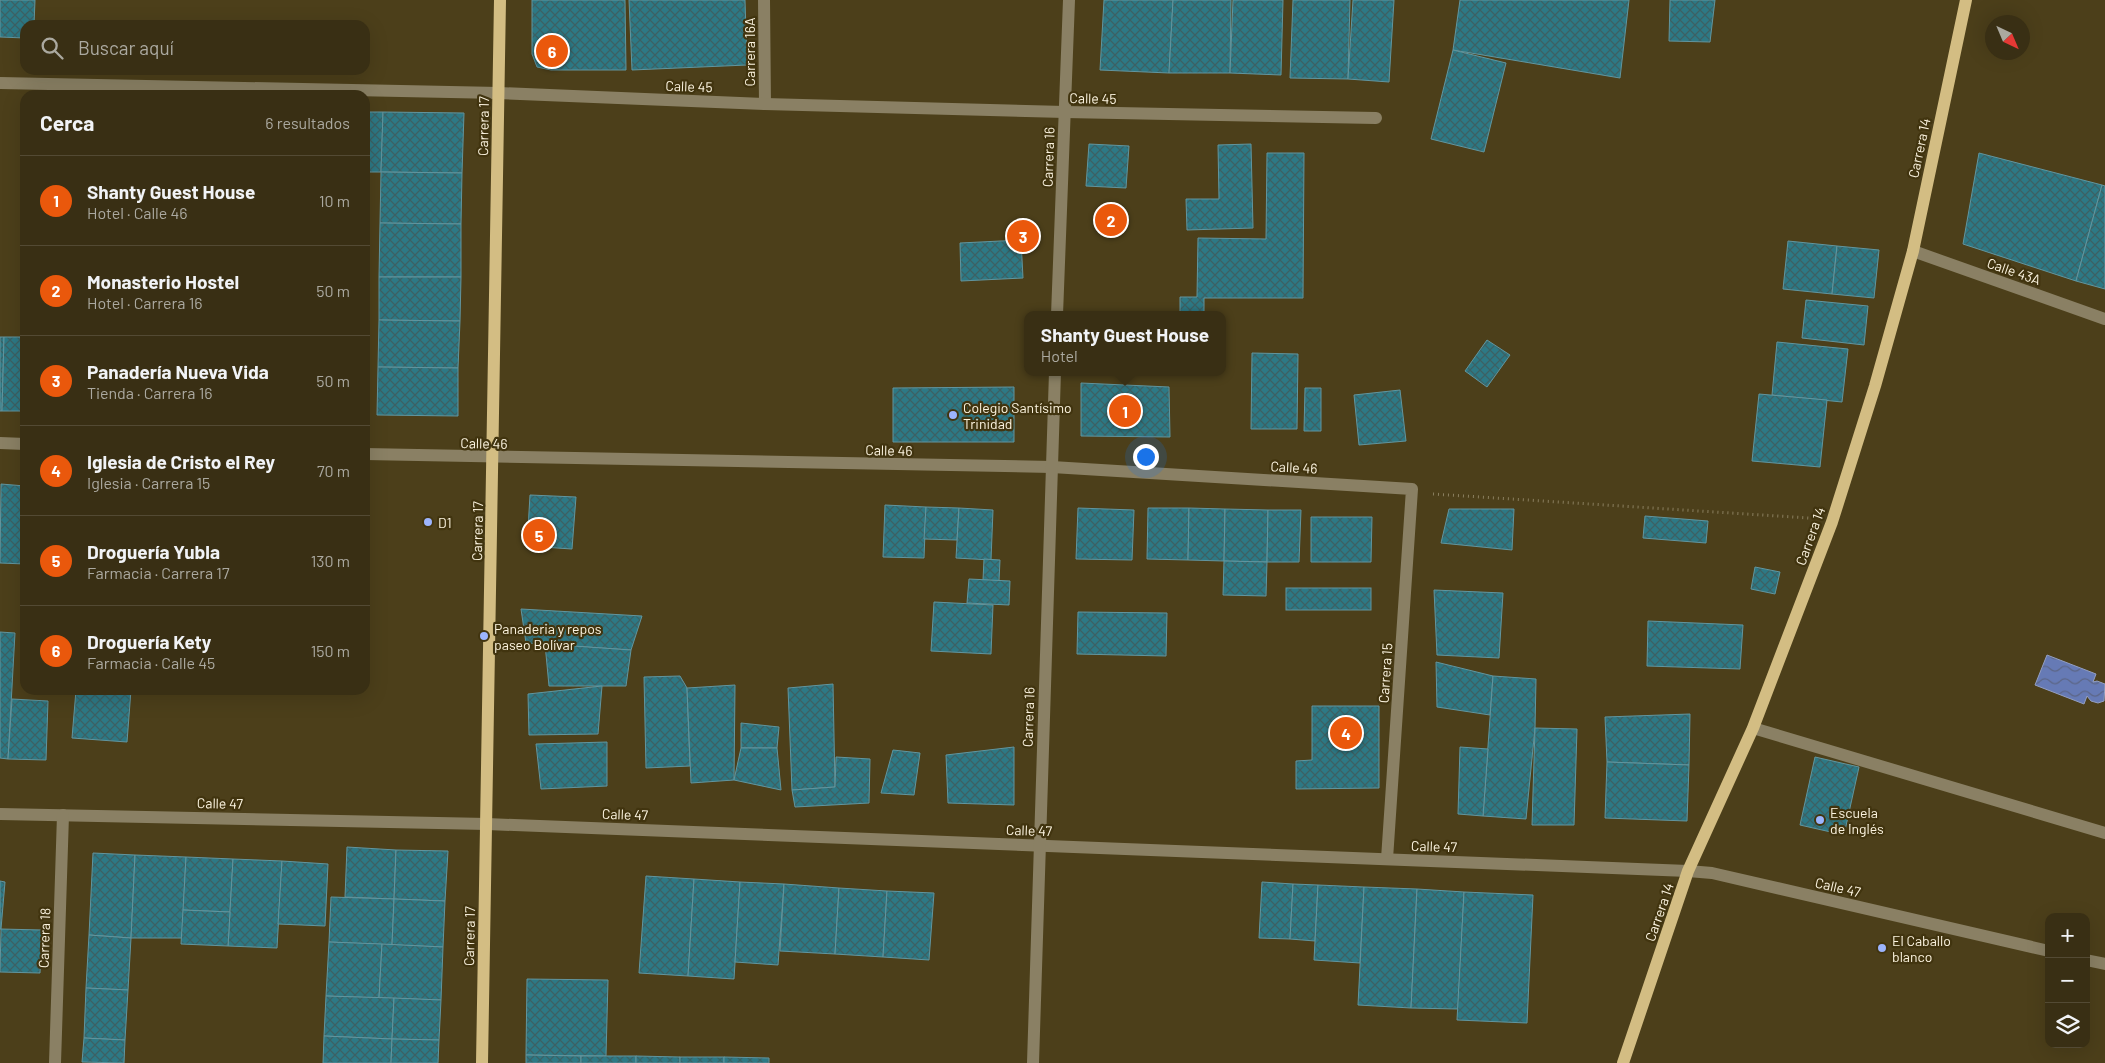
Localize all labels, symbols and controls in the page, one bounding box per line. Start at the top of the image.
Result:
north arrow [1985,15,2030,60]
street label: Carrera 16A [741,17,758,86]
search box [20,20,370,75]
pin: 6 [536,32,568,70]
icon: search [38,34,66,62]
text: Buscar aquí [78,36,174,59]
street label: Calle 45 [665,77,713,95]
street label: Calle 45 [1069,89,1117,107]
street label: Carrera 17 [474,96,492,156]
text: Cerca [40,110,94,135]
text: 6 resultados [265,113,350,132]
street label: Carrera 14 [1904,117,1934,179]
street label: Carrera 16 [1038,127,1058,187]
text: Shanty Guest House [87,180,255,203]
text: 1 [53,191,59,210]
text: 10 m [319,191,350,210]
pin: 2 [1095,201,1127,239]
text: Hotel · Calle 46 [87,203,188,222]
pin: 3 [1007,217,1039,255]
street label: Calle 43A [1985,254,2044,288]
text: Monasterio Hostel [87,270,239,293]
text: 2 [52,281,60,300]
text: 50 m [316,281,350,300]
text: Hotel · Carrera 16 [87,293,203,312]
popup [1024,311,1226,376]
text: Shanty Guest House [1041,323,1209,346]
text: Hotel [1041,346,1078,365]
text: Panadería Nueva Vida [87,360,269,383]
text: 3 [52,371,60,390]
text: 50 m [316,371,350,390]
text: Tienda · Carrera 16 [87,383,213,402]
pin: 1 [1109,392,1141,430]
place label: Colegio Santísimo Trinidad [963,399,1072,432]
marker: Colegio Santísimo Trinidad [947,409,959,421]
street label: Calle 46 [460,434,508,452]
street label: Calle 46 [865,441,913,459]
your location [1133,444,1159,470]
text: Iglesia de Cristo el Rey [87,450,275,473]
street label: Calle 46 [1270,457,1318,477]
text: 4 [51,461,61,480]
text: 70 m [317,461,350,480]
text: Iglesia · Carrera 15 [87,473,210,492]
street label: Carrera 17 [468,501,486,561]
street label: Carrera 14 [1792,505,1828,567]
place label: D1 [438,514,452,531]
marker: D1 [422,516,434,528]
pin: 5 [523,516,555,554]
text: Droguería Yubla [87,540,220,563]
text: 5 [52,551,60,570]
text: 130 m [311,551,350,570]
text: Farmacia · Carrera 17 [87,563,230,582]
place label: Panaderia y repos paseo Bolívar [494,620,602,653]
text: Droguería Kety [87,630,211,653]
marker: Panaderia y repos paseo Bolívar [478,630,490,642]
text: 6 [52,641,60,660]
text: 150 m [311,641,350,660]
street label: Carrera 15 [1374,642,1396,704]
text: Farmacia · Calle 45 [87,653,215,672]
street label: Carrera 16 [1018,687,1038,747]
pin: 4 [1330,714,1362,752]
street label: Calle 47 [197,794,244,812]
place label: Escuela de Inglés [1830,804,1884,837]
street label: Calle 47 [602,805,649,823]
marker: Escuela de Inglés [1814,814,1826,826]
street label: Calle 47 [1006,821,1053,839]
street label: Calle 47 [1411,837,1458,855]
street label: Calle 47 [1814,874,1863,901]
street label: Carrera 14 [1641,880,1677,944]
street label: Carrera 17 [460,906,478,966]
street label: Carrera 18 [34,908,54,968]
map controls [2045,913,2090,1048]
button: + [2045,913,2090,958]
place label: El Caballo blanco [1892,932,1951,965]
marker: El Caballo blanco [1876,942,1888,954]
button: − [2045,958,2090,1003]
button: layers [2045,1003,2090,1048]

